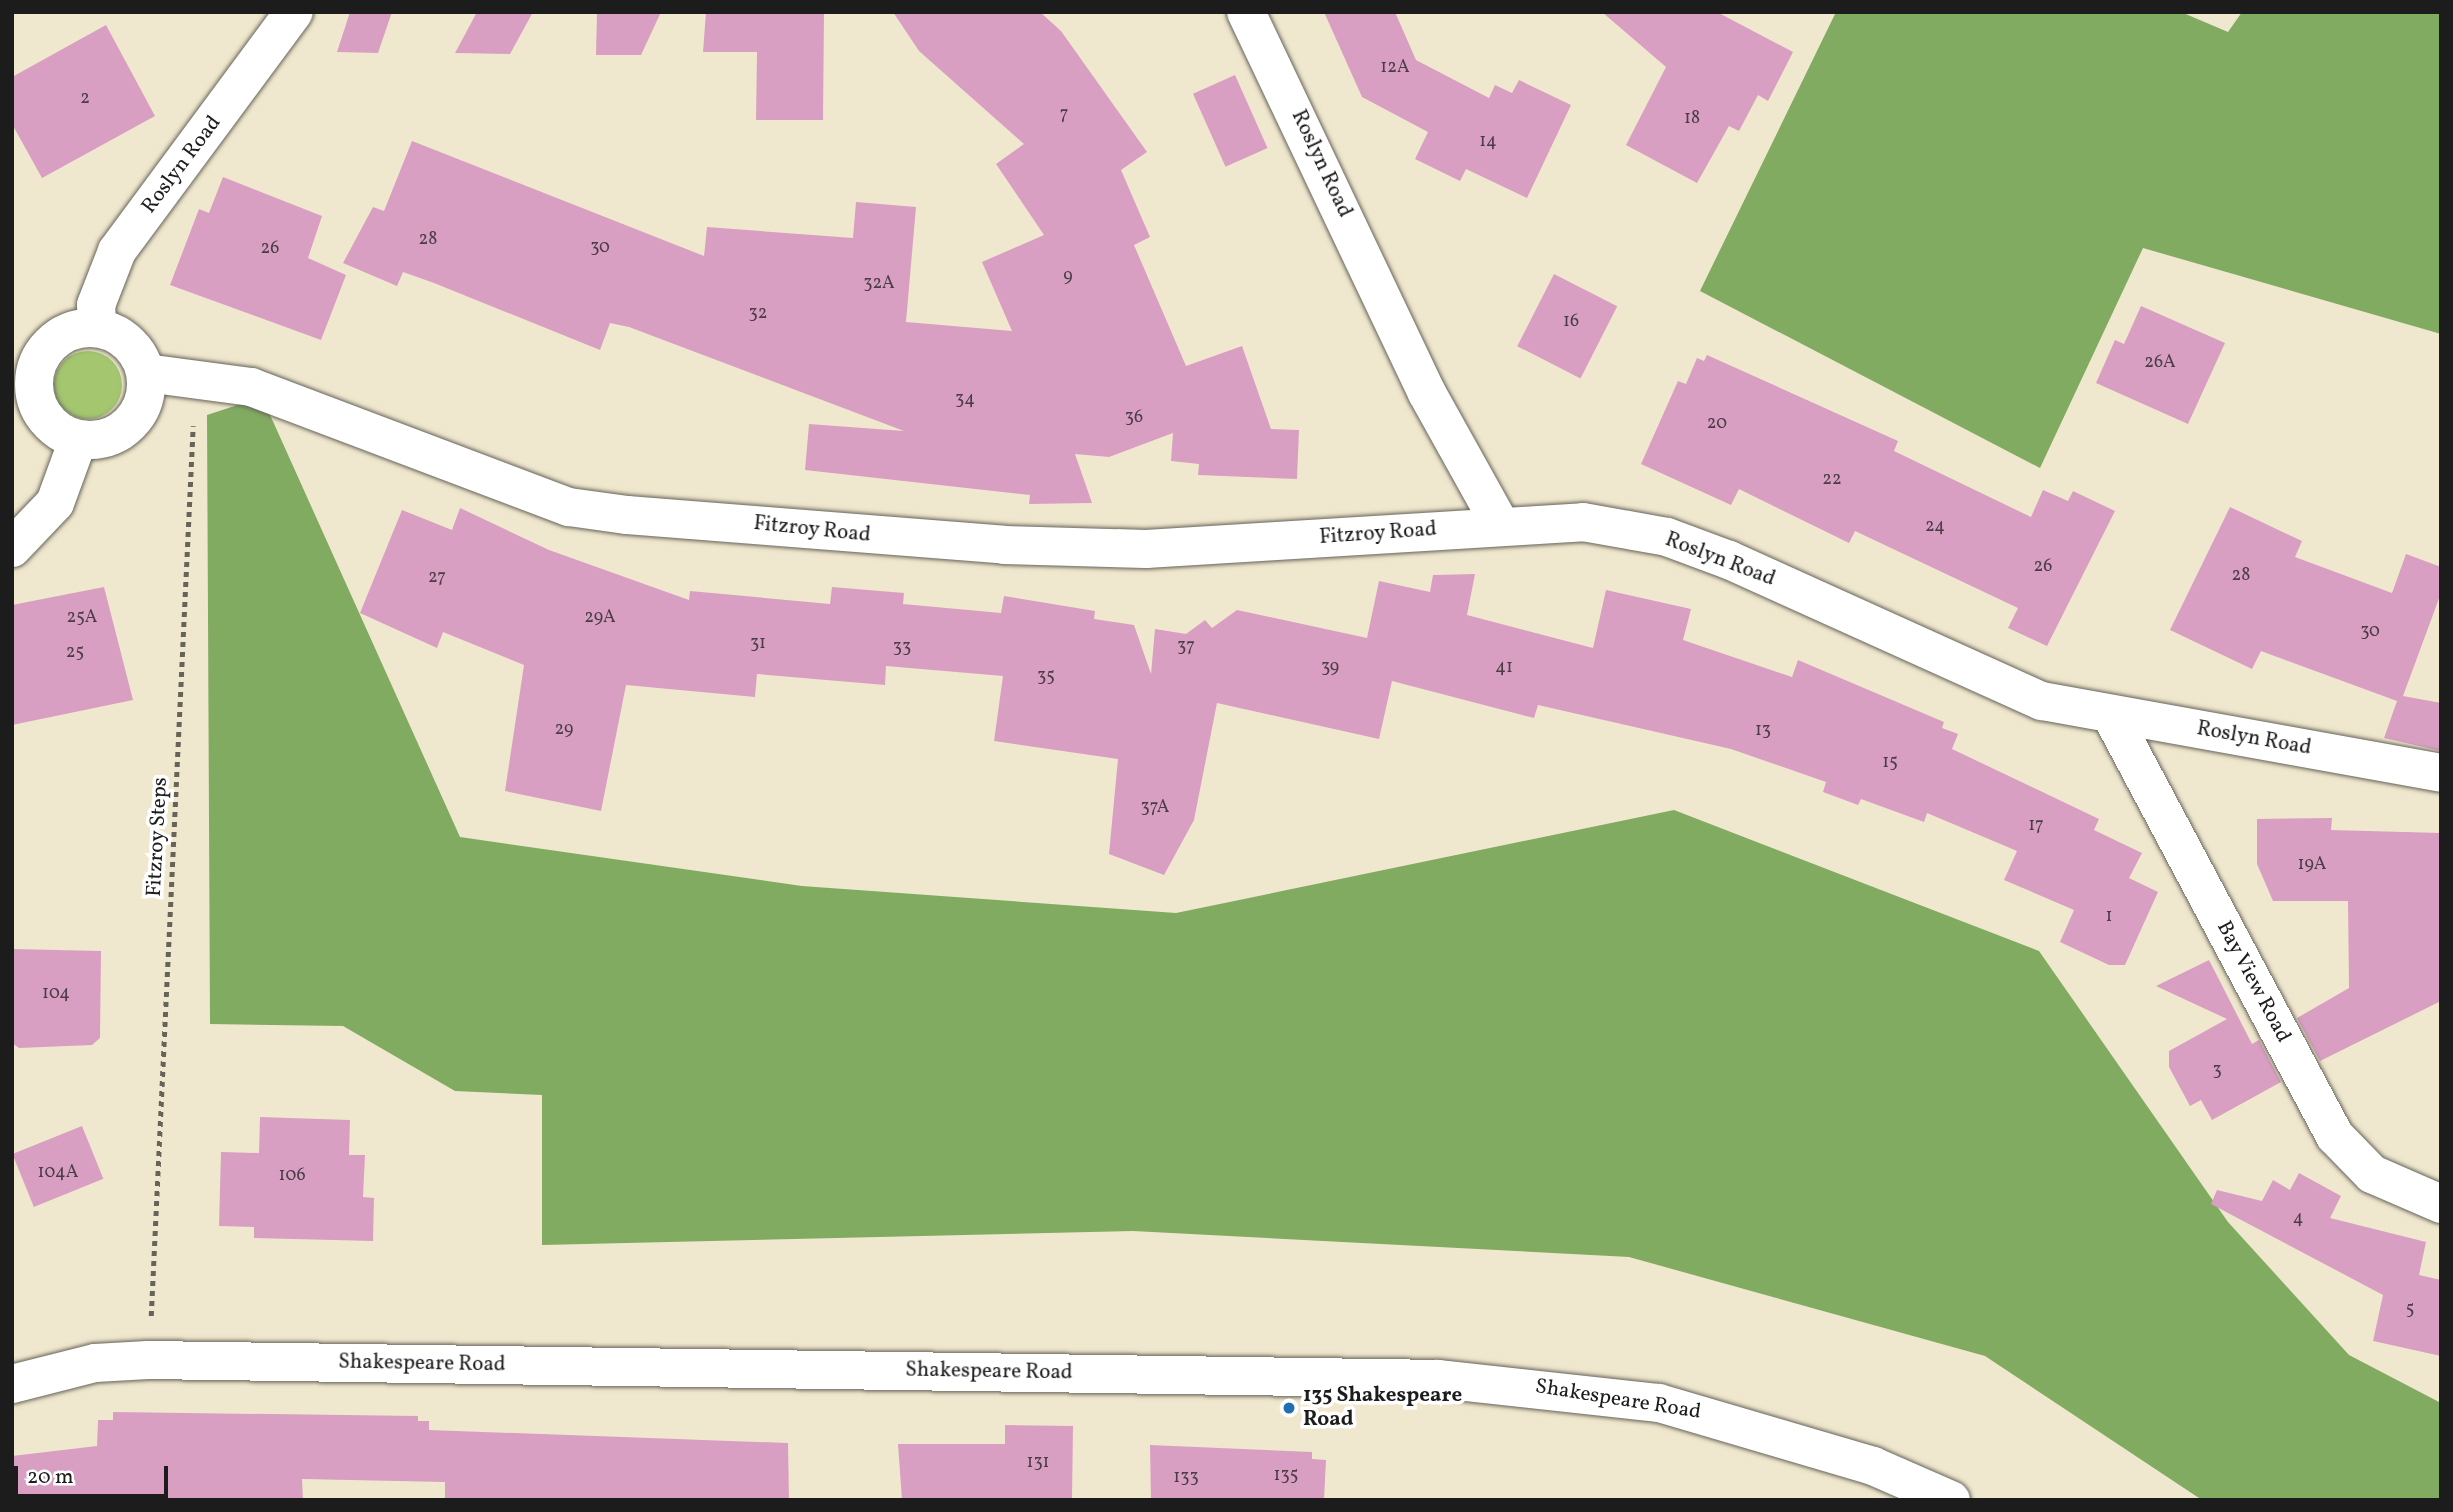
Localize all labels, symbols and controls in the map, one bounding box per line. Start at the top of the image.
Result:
house number: 12A [1380,57,1410,79]
house number: 2 [80,88,90,110]
house number: 7 [1060,104,1068,126]
street label: Roslyn Road [1285,106,1357,222]
house number: 18 [1684,108,1700,130]
street label: Roslyn Road [137,111,227,219]
house number: 14 [1479,131,1497,153]
house number: 28 [419,229,437,251]
house number: 30 [590,237,610,259]
house number: 26 [261,238,279,260]
house number: 9 [1063,266,1073,288]
house number: 32A [863,273,895,295]
house number: 32 [749,303,767,325]
house number: 16 [1563,311,1579,333]
house number: 26A [2144,352,2176,374]
house number: 34 [955,389,975,411]
house number: 36 [1125,407,1143,429]
house number: 20 [1707,413,1727,435]
house number: 22 [1822,469,1842,491]
street label: Fitzroy Road [752,511,872,549]
house number: 24 [1925,516,1945,538]
street label: Fitzroy Road [1318,517,1438,551]
street label: Roslyn Road [1661,527,1779,593]
house number: 26 [2034,556,2052,578]
house number: 28 [2232,565,2250,587]
house number: 27 [428,567,446,589]
house number: 25A [67,607,97,629]
house number: 29A [584,607,616,629]
house number: 30 [2360,621,2380,643]
house number: 31 [750,633,766,655]
house number: 37 [1177,636,1195,658]
house number: 33 [893,637,911,659]
house number: 25 [66,642,84,664]
house number: 39 [1321,657,1339,679]
house number: 41 [1495,657,1513,679]
house number: 35 [1037,666,1055,688]
street label: Roslyn Road [2195,717,2313,761]
house number: 29 [555,719,573,741]
house number: 13 [1755,720,1771,742]
house number: 15 [1882,752,1898,774]
street label: Fitzroy Steps [142,776,174,898]
house number: 37A [1141,797,1169,819]
house number: 17 [2028,815,2044,837]
house number: 19A [2298,854,2326,876]
house number: 1 [2106,906,2112,928]
street label: Bay View Road [2210,916,2296,1048]
house number: 104 [42,983,70,1005]
house number: 3 [2212,1060,2222,1082]
house number: 104A [38,1162,78,1184]
house number: 106 [278,1165,306,1187]
house number: 4 [2293,1208,2303,1230]
house number: 5 [2406,1299,2414,1321]
street label: Shakespeare Road [338,1350,506,1378]
street label: Shakespeare Road [905,1358,1073,1386]
street label: Shakespeare Road [1533,1374,1703,1426]
place label: 135 Shakespeare Road [1303,1383,1462,1433]
marker: 135 Shakespeare Road [1281,1400,1297,1416]
scale bar [18,1452,172,1496]
house number: 131 [1026,1452,1050,1474]
text: 20 m [27,1463,73,1492]
house number: 135 [1274,1465,1298,1487]
house number: 133 [1173,1467,1199,1489]

